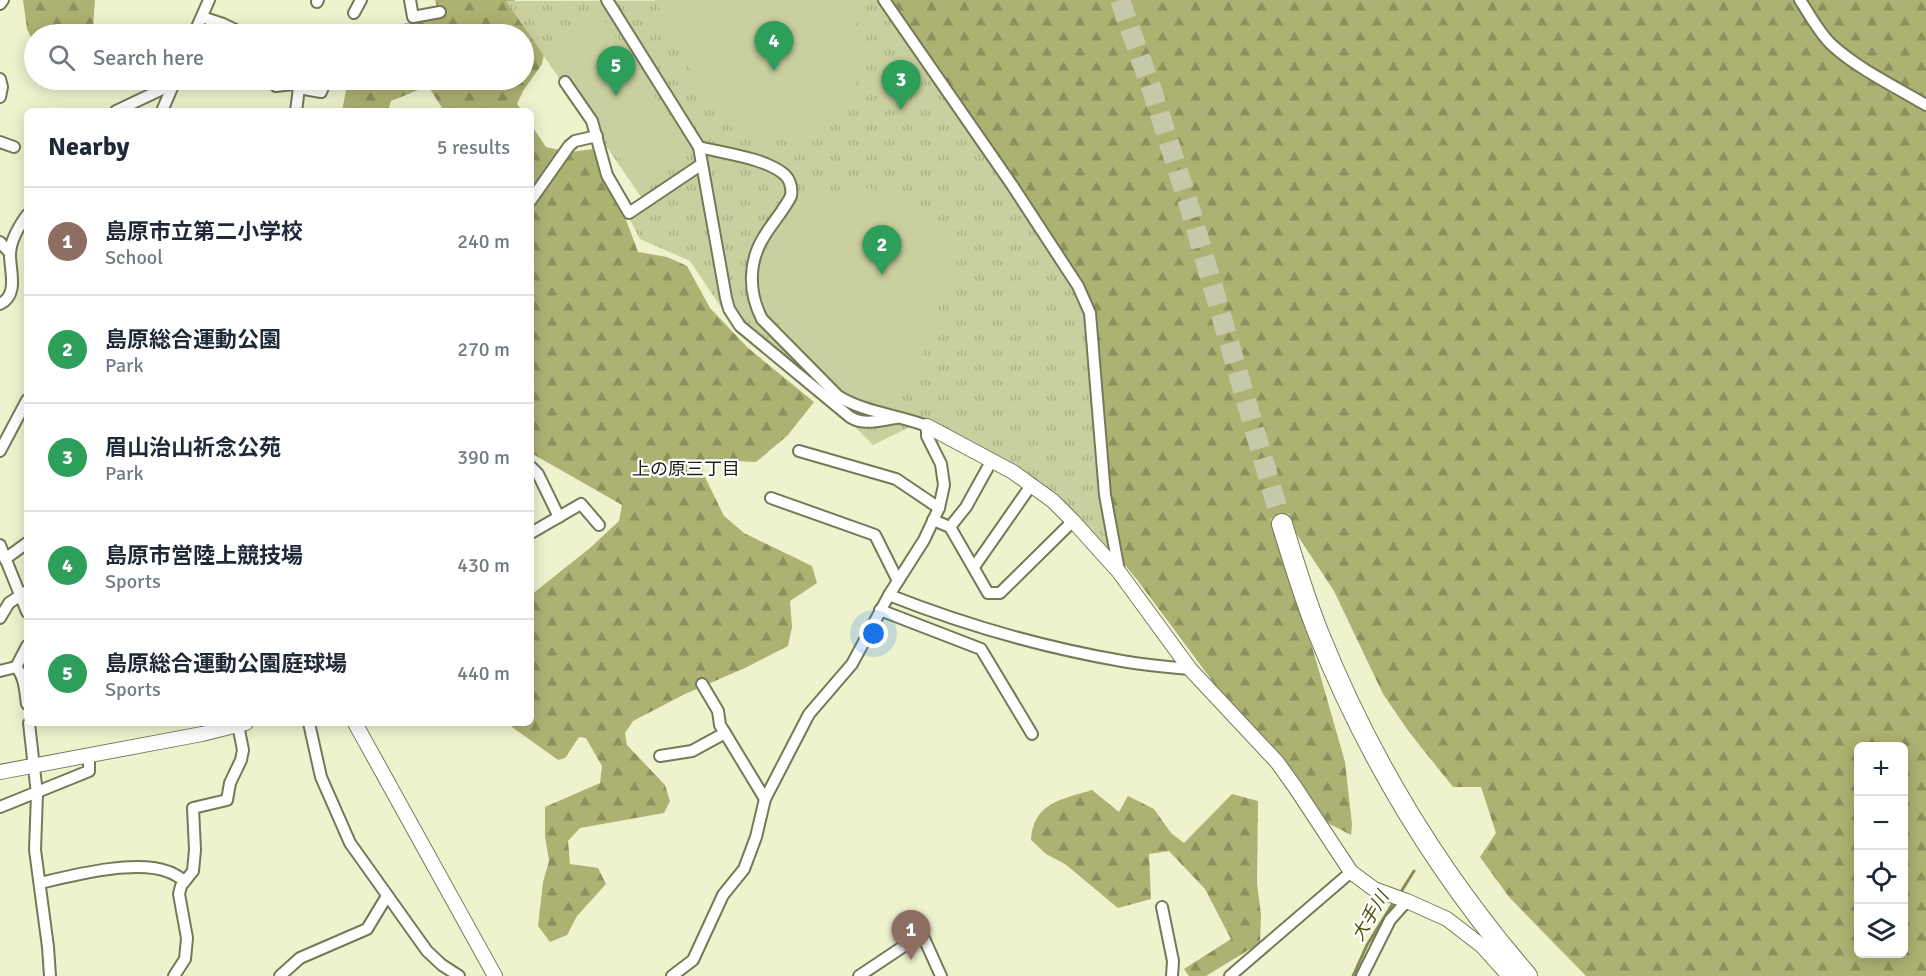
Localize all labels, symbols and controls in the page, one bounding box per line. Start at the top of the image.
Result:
pin: 4 [754,22,794,71]
search box [24,24,534,90]
icon: search [45,41,78,74]
text: Search here [93,44,204,71]
pin: 5 [596,46,636,96]
pin: 3 [882,60,920,110]
text: Nearby [48,131,129,163]
text: 5 results [437,135,510,160]
text: 島原市立第二小学校 [105,218,303,245]
pin: 2 [862,226,902,275]
text: 1 [62,229,73,254]
text: 240 m [457,229,510,254]
text: School [105,245,163,270]
text: 島原総合運動公園 [105,326,281,353]
text: 2 [62,337,73,362]
text: 270 m [457,337,510,362]
text: Park [105,353,143,378]
text: 眉山治山祈念公苑 [105,434,281,461]
text: 3 [62,445,73,470]
text: 390 m [457,445,510,470]
district label: 上の原三丁目 [632,458,740,480]
text: Park [105,461,143,486]
text: 島原市営陸上競技場 [105,542,303,569]
text: 4 [62,553,73,578]
text: 430 m [457,553,510,578]
text: Sports [105,569,161,594]
your location [859,619,888,648]
text: 島原総合運動公園庭球場 [105,650,347,677]
text: 5 [62,661,73,686]
text: 440 m [457,661,510,686]
text: Sports [105,677,161,702]
map controls [1854,742,1908,958]
button: + [1854,742,1908,796]
button: − [1854,796,1908,850]
button: locate [1854,850,1908,904]
water label: 大手川 [1347,885,1394,945]
button: layers [1854,904,1908,958]
pin: 1 [892,910,930,960]

